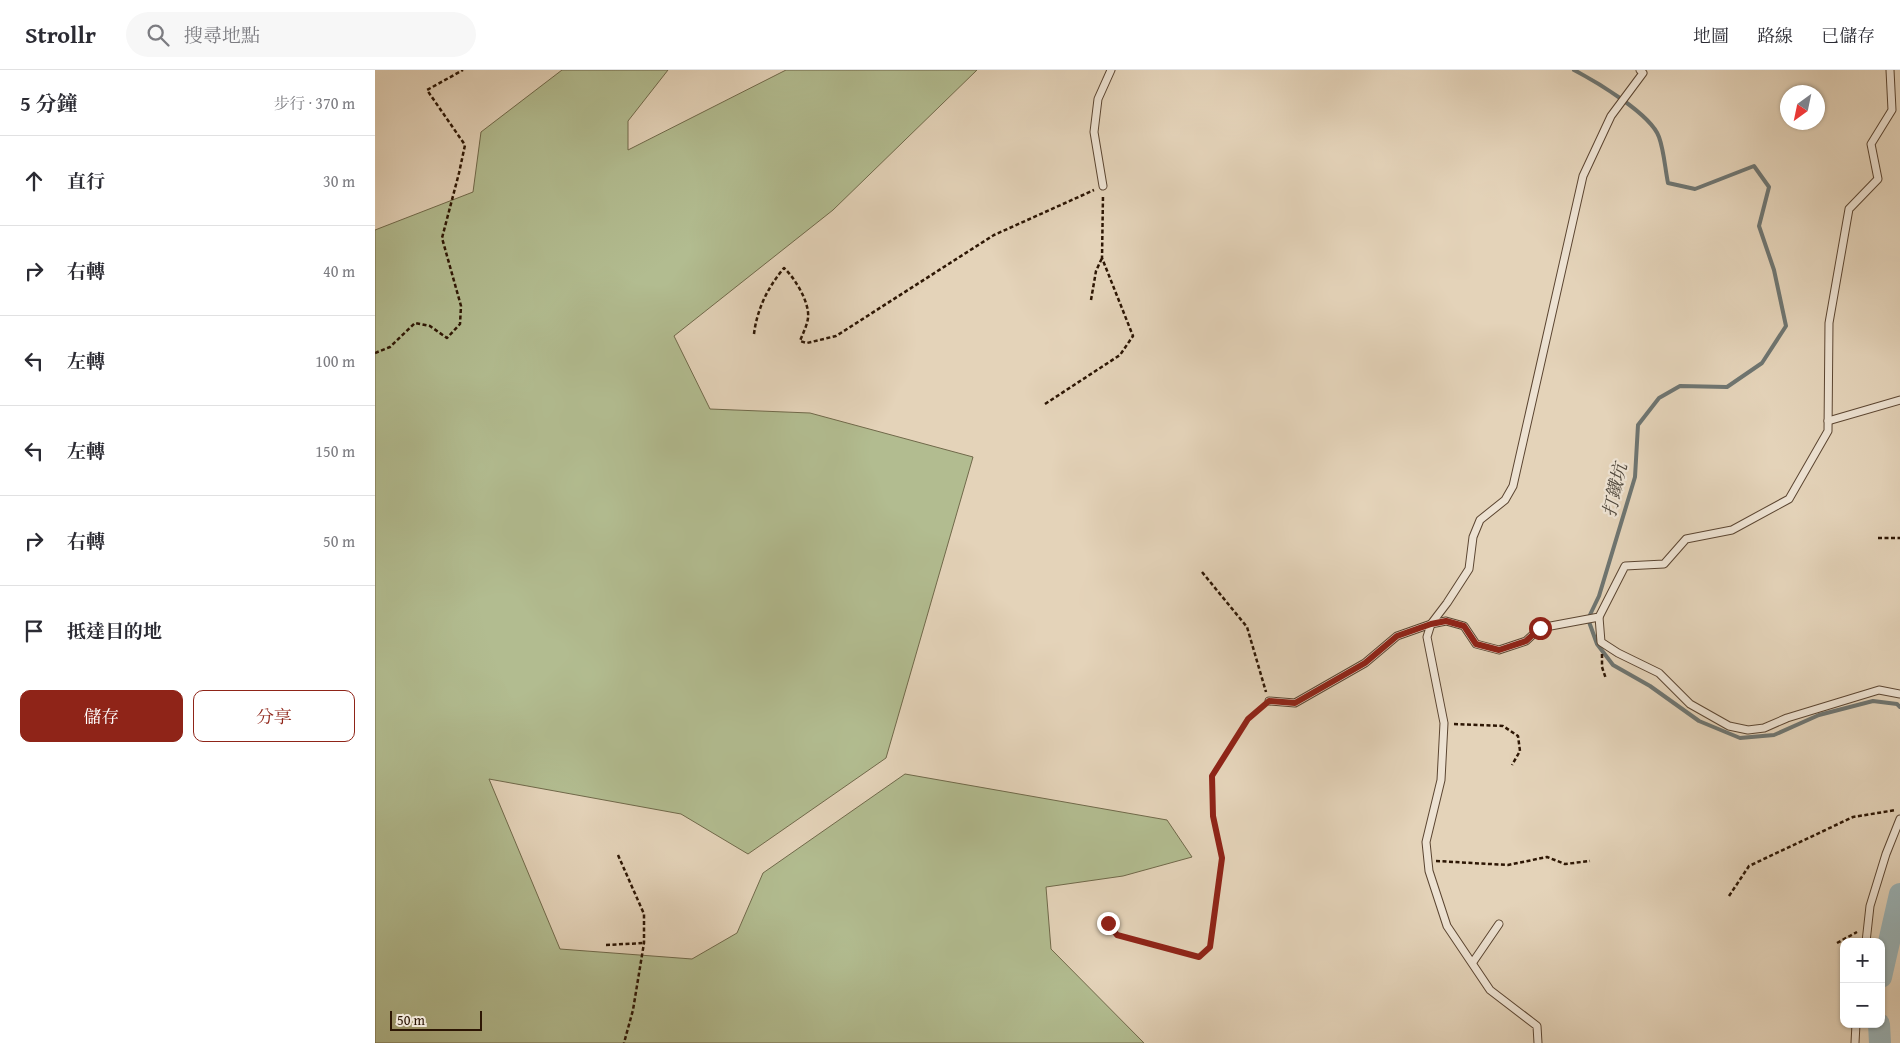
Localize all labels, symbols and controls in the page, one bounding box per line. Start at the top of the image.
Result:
search box [126,12,476,57]
text: Strollr [25,17,96,52]
icon: search [144,21,172,49]
text: 搜尋地點 [184,21,260,49]
text: 地圖 [1693,22,1729,49]
text: 路線 [1757,22,1793,49]
text: 已儲存 [1821,22,1875,49]
north arrow [1780,85,1825,130]
text: 5 分鐘 [20,88,78,119]
text: 步行 · 370 m [274,91,355,115]
icon: ahead [20,167,48,195]
text: 直行 [67,167,105,195]
text: 30 m [323,169,355,193]
icon: right [20,257,48,285]
text: 右轉 [67,257,105,285]
text: 40 m [323,259,355,283]
icon: left [20,347,48,375]
text: 左轉 [67,347,105,375]
text: 100 m [315,349,355,373]
icon: left [20,437,48,465]
text: 左轉 [67,437,105,465]
text: 150 m [315,439,355,463]
water label: 打鐵坑 [1595,458,1634,519]
icon: right [20,527,48,555]
text: 右轉 [67,527,105,555]
text: 50 m [323,529,355,553]
icon: arrive [20,617,48,645]
text: 抵達目的地 [67,617,162,645]
route start [1529,617,1552,640]
button: 儲存 [20,690,183,742]
button: 分享 [193,690,355,742]
route end [1097,912,1120,935]
map controls [1840,938,1885,1028]
button: + [1840,938,1885,983]
button: − [1840,983,1885,1028]
scale bar [390,1008,483,1031]
text: 50 m [397,1010,425,1030]

